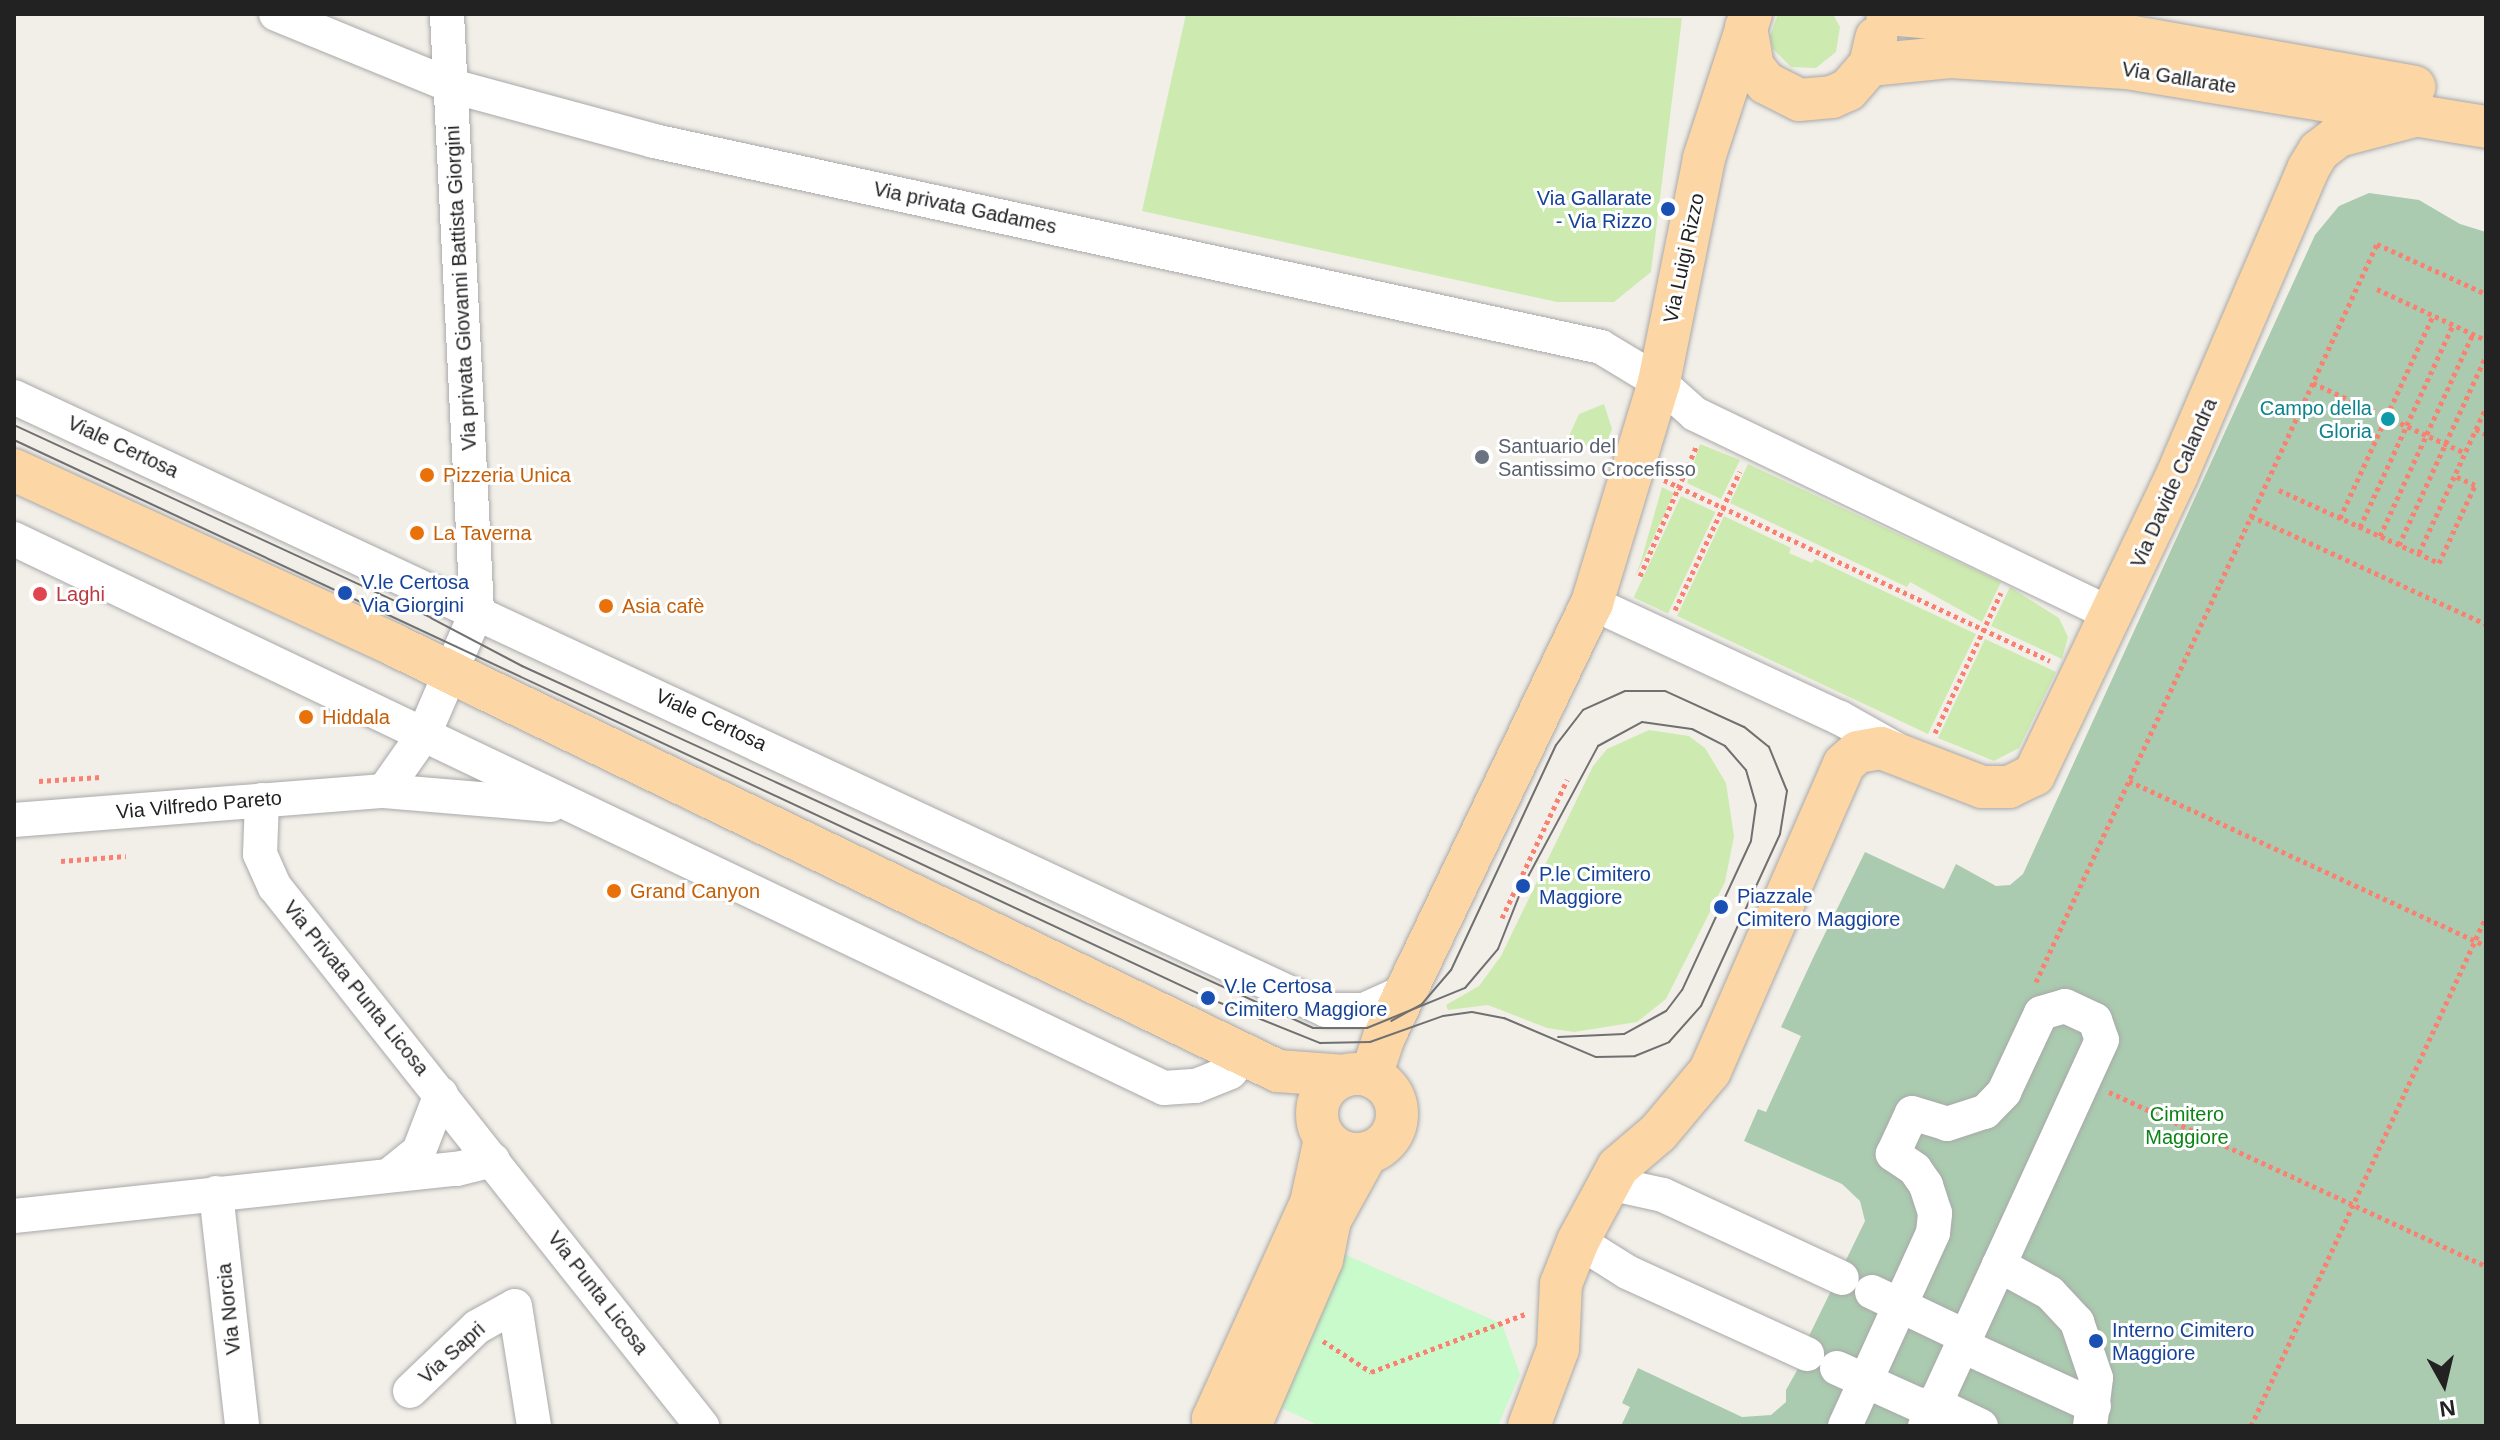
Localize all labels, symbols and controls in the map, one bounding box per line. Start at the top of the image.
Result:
street label: Via Gallarate [2120,57,2238,99]
street label: Via privata Giovanni Battista Giorgini [441,125,481,451]
street label: Via privata Gadames [871,177,1059,239]
place label: Via Gallarate - Via Rizzo [1537,186,1652,233]
street label: Via Luigi Rizzo [1659,191,1709,325]
marker: Via Gallarate - Via Rizzo [1659,200,1677,218]
street label: Via Davide Calandra [2126,394,2222,572]
place label: Campo della Gloria [2260,396,2372,443]
marker: Campo della Gloria [2379,410,2397,428]
street label: Viale Certosa [64,411,182,483]
place label: Santuario del Santissimo Crocefisso [1498,434,1696,481]
marker: Santuario del Santissimo Crocefisso [1473,448,1491,466]
place label: Pizzeria Unica [443,463,571,487]
marker: Pizzeria Unica [418,466,436,484]
place label: La Taverna [433,521,532,545]
marker: La Taverna [408,524,426,542]
place label: V.le Certosa Via Giorgini [361,570,469,617]
place label: Laghi [56,582,105,606]
marker: V.le Certosa Via Giorgini [336,584,354,602]
marker: Laghi [31,585,49,603]
place label: Asia cafè [622,594,704,618]
marker: Asia cafè [597,597,615,615]
street label: Viale Certosa [652,684,770,756]
place label: Hiddala [322,705,390,729]
marker: Hiddala [297,708,315,726]
street label: Via Vilfredo Pareto [115,786,283,824]
place label: P.le Cimitero Maggiore [1539,862,1651,909]
marker: P.le Cimitero Maggiore [1514,877,1532,895]
place label: Grand Canyon [630,879,760,903]
marker: Grand Canyon [605,882,623,900]
place label: Piazzale Cimitero Maggiore [1737,884,1900,931]
street label: Via Privata Punta Licosa [278,896,434,1080]
marker: Piazzale Cimitero Maggiore [1712,898,1730,916]
place label: V.le Certosa Cimitero Maggiore [1224,974,1387,1021]
marker: V.le Certosa Cimitero Maggiore [1199,989,1217,1007]
park label: Cimitero Maggiore [2145,1103,2229,1150]
street label: Via Punta Licosa [542,1227,654,1359]
street label: Via Norcia [212,1262,246,1356]
street label: Via Sapri [414,1317,490,1389]
place label: Interno Cimitero Maggiore [2112,1318,2254,1365]
marker: Interno Cimitero Maggiore [2087,1332,2105,1350]
north arrow [2404,1344,2484,1424]
text: N [2438,1395,2457,1422]

